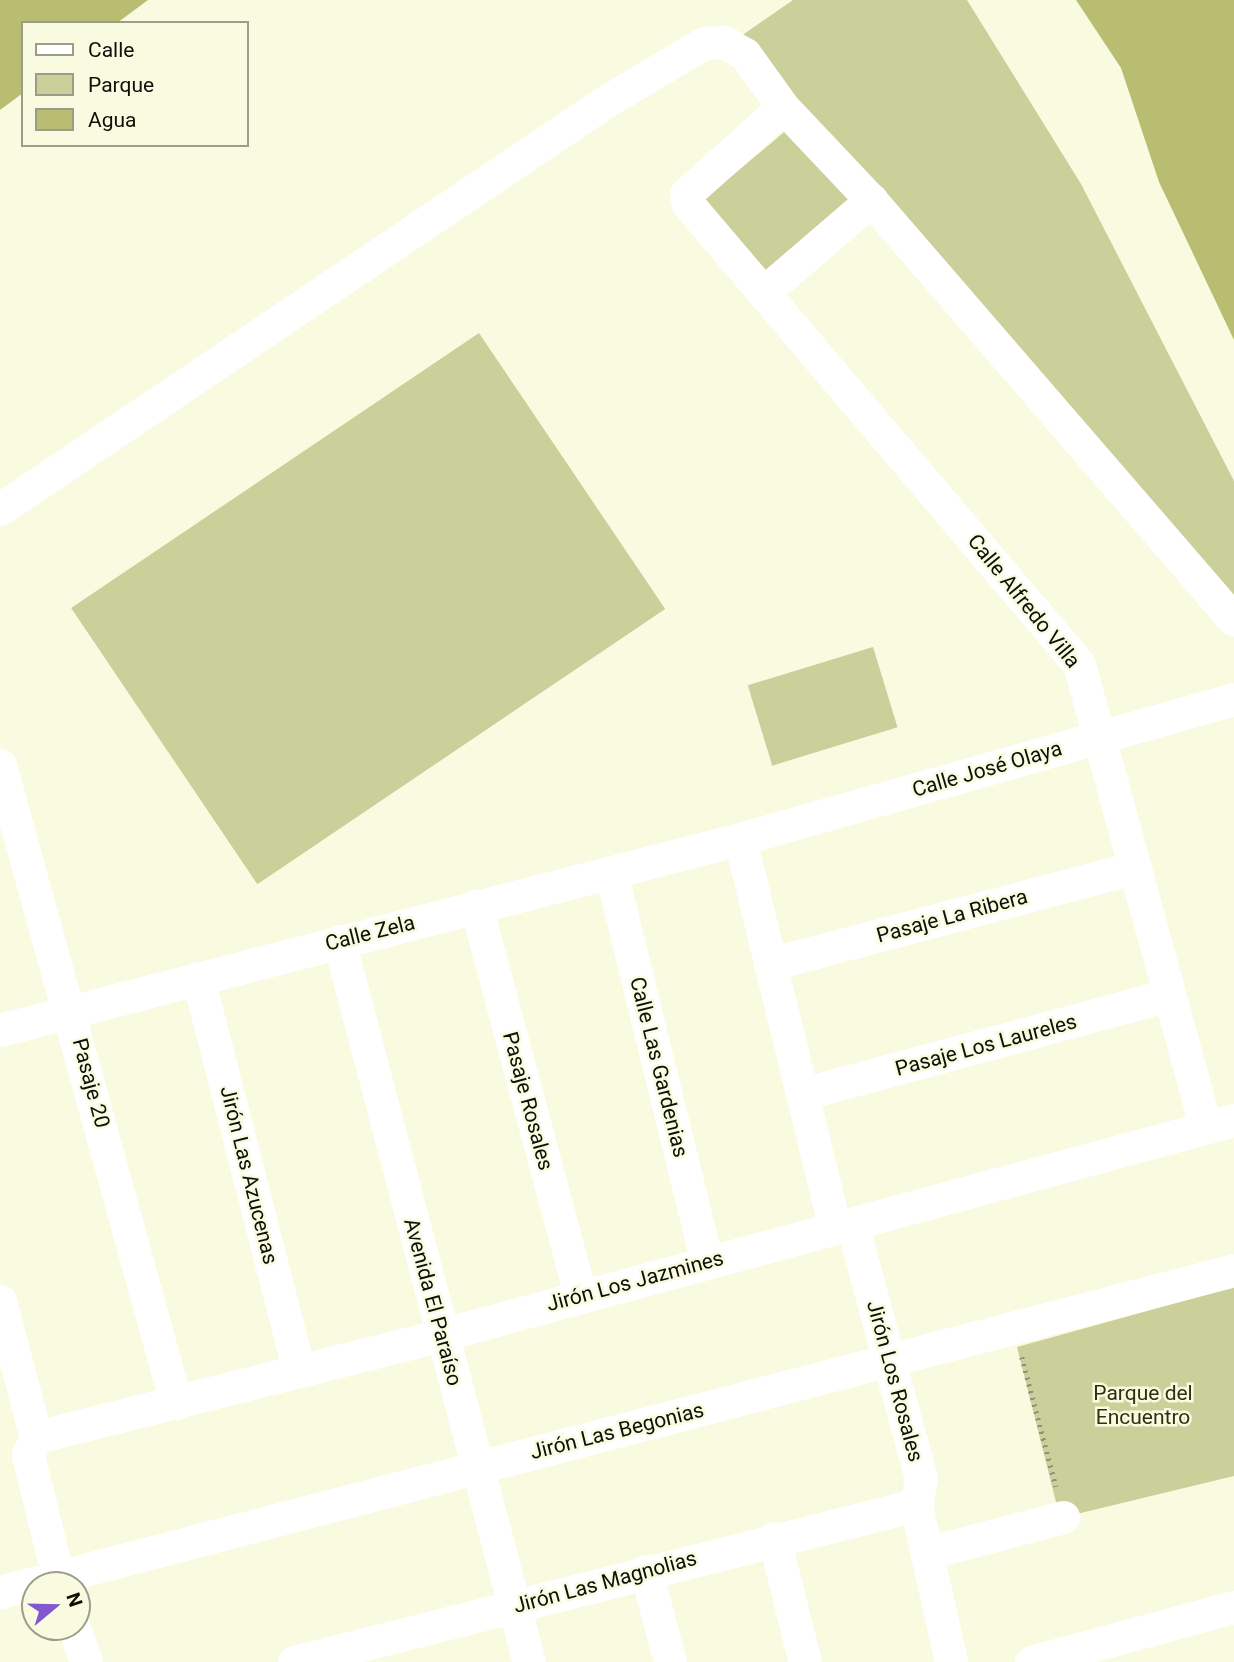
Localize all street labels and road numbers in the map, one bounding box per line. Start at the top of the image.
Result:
street label: Calle Alfredo Villa [962,529,1086,673]
street label: Calle José Olaya [909,736,1065,802]
street label: Pasaje La Ribera [874,884,1030,948]
street label: Calle Zela [322,910,418,956]
street label: Calle Las Gardenias [624,974,694,1160]
street label: Pasaje Los Laureles [892,1009,1080,1081]
street label: Pasaje Rosales [497,1029,559,1173]
street label: Pasaje 20 [67,1035,115,1131]
street label: Jirón Las Azucenas [215,1083,283,1267]
street label: Avenida El Paraíso [399,1215,467,1389]
street label: Jirón Los Jazmines [544,1245,726,1317]
street label: Jirón Los Rosales [861,1298,929,1464]
street label: Jirón Las Begonias [528,1397,706,1465]
street label: Jirón Las Magnolias [511,1545,699,1619]

